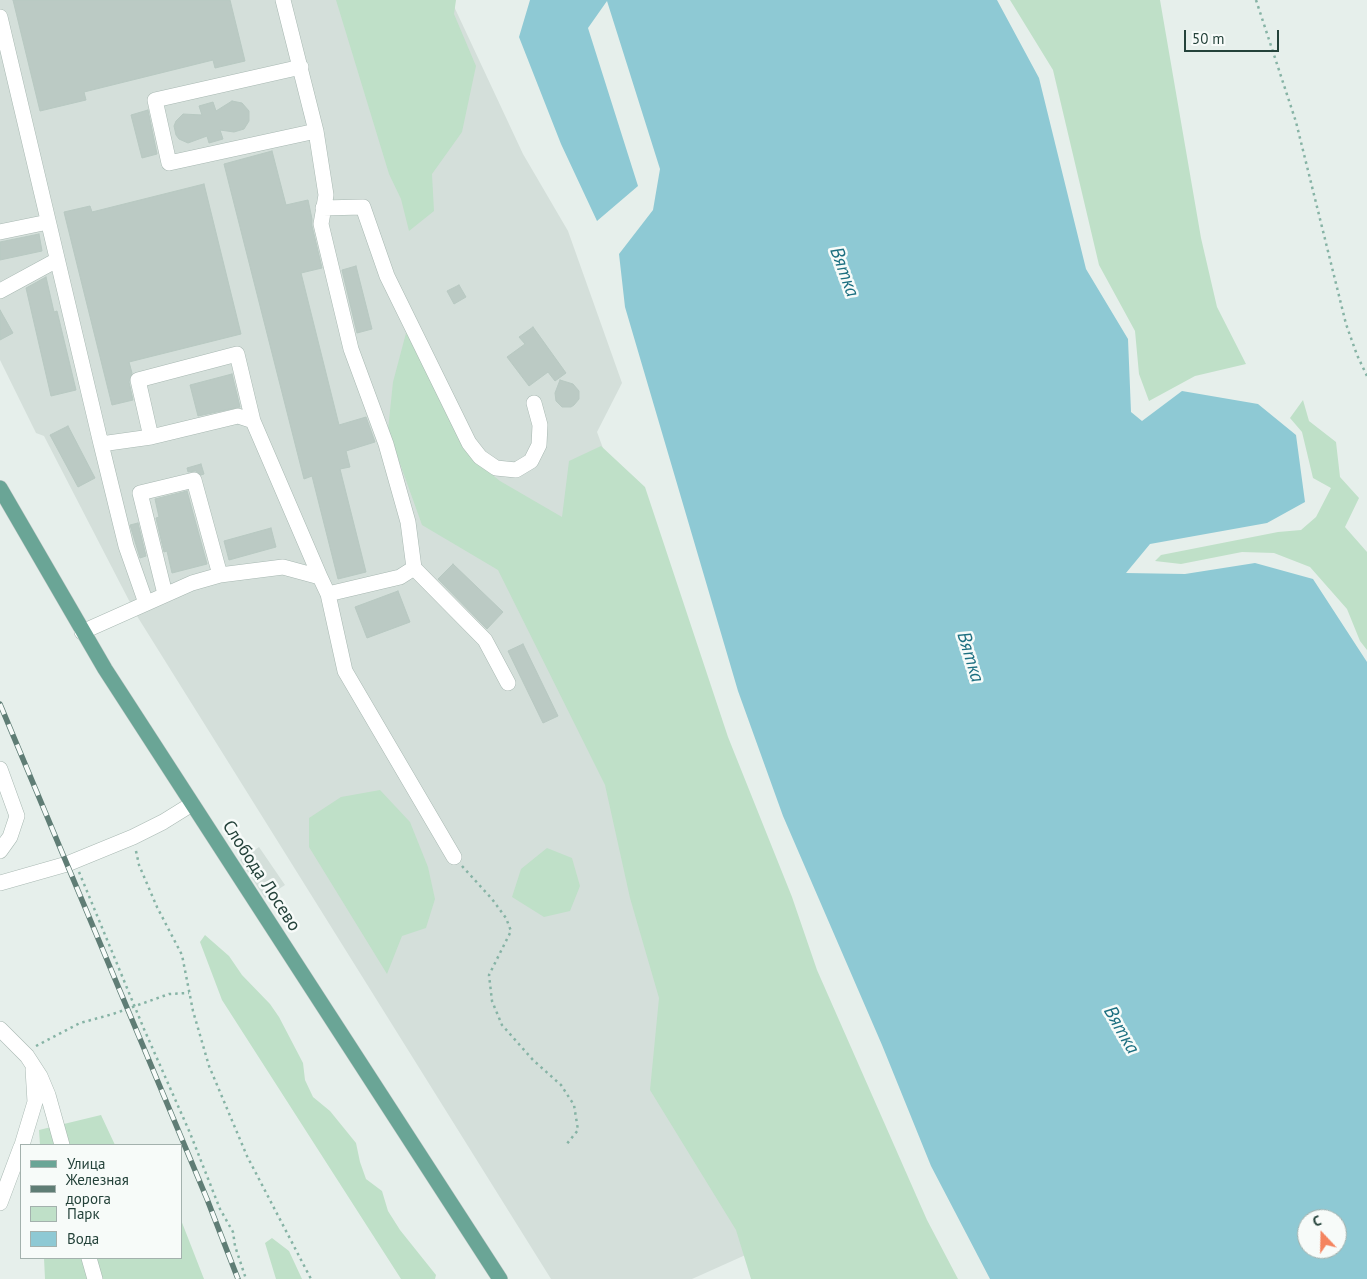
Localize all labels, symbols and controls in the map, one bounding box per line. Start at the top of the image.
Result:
scale bar [1187,20,1282,52]
text: 50 m [1192,29,1225,48]
water label: Вятка [824,244,864,300]
water label: Вятка [952,629,988,685]
street label: Слобода Лосево [217,817,305,935]
water label: Вятка [1098,1002,1144,1058]
legend [20,1144,182,1259]
text: Улица [67,1154,105,1173]
text: Железная дорога [66,1170,129,1208]
text: Парк [67,1204,100,1223]
north arrow [1297,1209,1347,1259]
text: С [1310,1211,1324,1231]
text: Вода [67,1229,99,1248]

